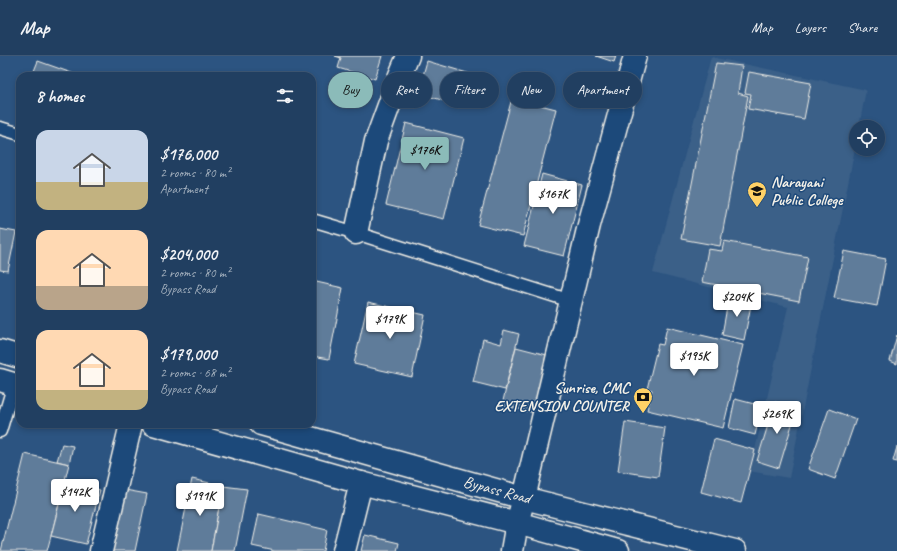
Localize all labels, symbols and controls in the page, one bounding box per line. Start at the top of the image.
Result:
text: Map [20,16,50,40]
text: Map [751,19,773,36]
text: Layers [795,19,826,36]
text: Share [848,19,877,36]
chip: Buy [328,72,373,108]
chip: Rent [381,72,432,108]
chip: Filters [440,72,499,108]
chip: New [507,72,555,108]
chip: Apartment [563,72,642,108]
icon: filters [274,85,296,107]
text: 8 homes [36,86,84,107]
map controls [849,120,885,156]
button: locate [849,120,885,156]
pin: $176K [397,137,453,171]
text: $176K [410,142,440,158]
text: $176,000 [160,144,217,165]
icon: home [68,146,116,194]
text: 2 rooms · 80 m² [160,165,230,181]
place label: Narayani Public College [771,172,844,210]
school or university icon: Narayani Public College [746,180,768,208]
text: Apartment [160,181,208,197]
pin: $167K [525,181,581,215]
text: $167K [538,186,568,202]
text: $204,000 [160,244,217,265]
icon: home [68,246,116,294]
text: 2 rooms · 80 m² [160,265,230,281]
text: Bypass Road [160,281,216,297]
pin: $204K [709,284,765,318]
text: $204K [722,289,752,305]
pin: $179K [362,306,418,340]
text: $179K [375,311,405,327]
pin: $195K [666,343,722,377]
text: $179,000 [160,344,217,365]
icon: home [68,346,116,394]
text: $195K [679,348,709,364]
text: 2 rooms · 68 m² [160,365,230,381]
place label: Sunrise, CMC EXTENSION COUNTER [494,378,631,416]
text: Bypass Road [160,381,216,397]
bank icon: Sunrise, CMC EXTENSION COUNTER [632,386,654,414]
pin: $269K [749,401,805,435]
text: $269K [762,406,792,422]
street label: Bypass Road [461,471,535,509]
pin: $142K [47,479,103,513]
pin: $191K [172,483,228,517]
text: $142K [60,484,90,500]
text: $191K [185,488,215,504]

